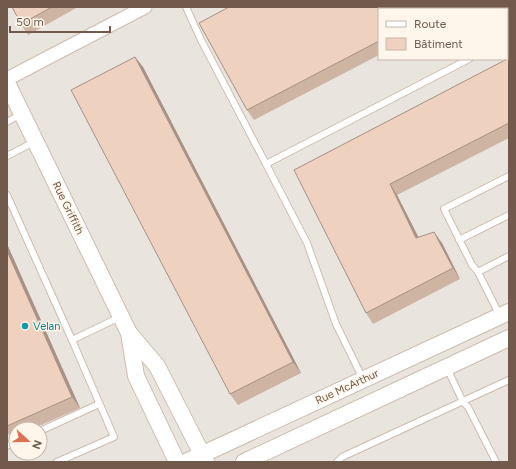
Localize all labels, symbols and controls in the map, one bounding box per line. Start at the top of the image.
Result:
scale bar [10,8,110,34]
legend [378,8,508,60]
text: 50 m [16,15,44,29]
text: Route [414,17,447,31]
text: Bâtiment [414,37,463,51]
street label: Rue Griffith [50,179,86,237]
place label: Velan [33,320,60,333]
marker: Velan [20,321,30,331]
street label: Rue McArthur [313,367,381,407]
north arrow [8,421,48,461]
text: N [29,438,44,451]

